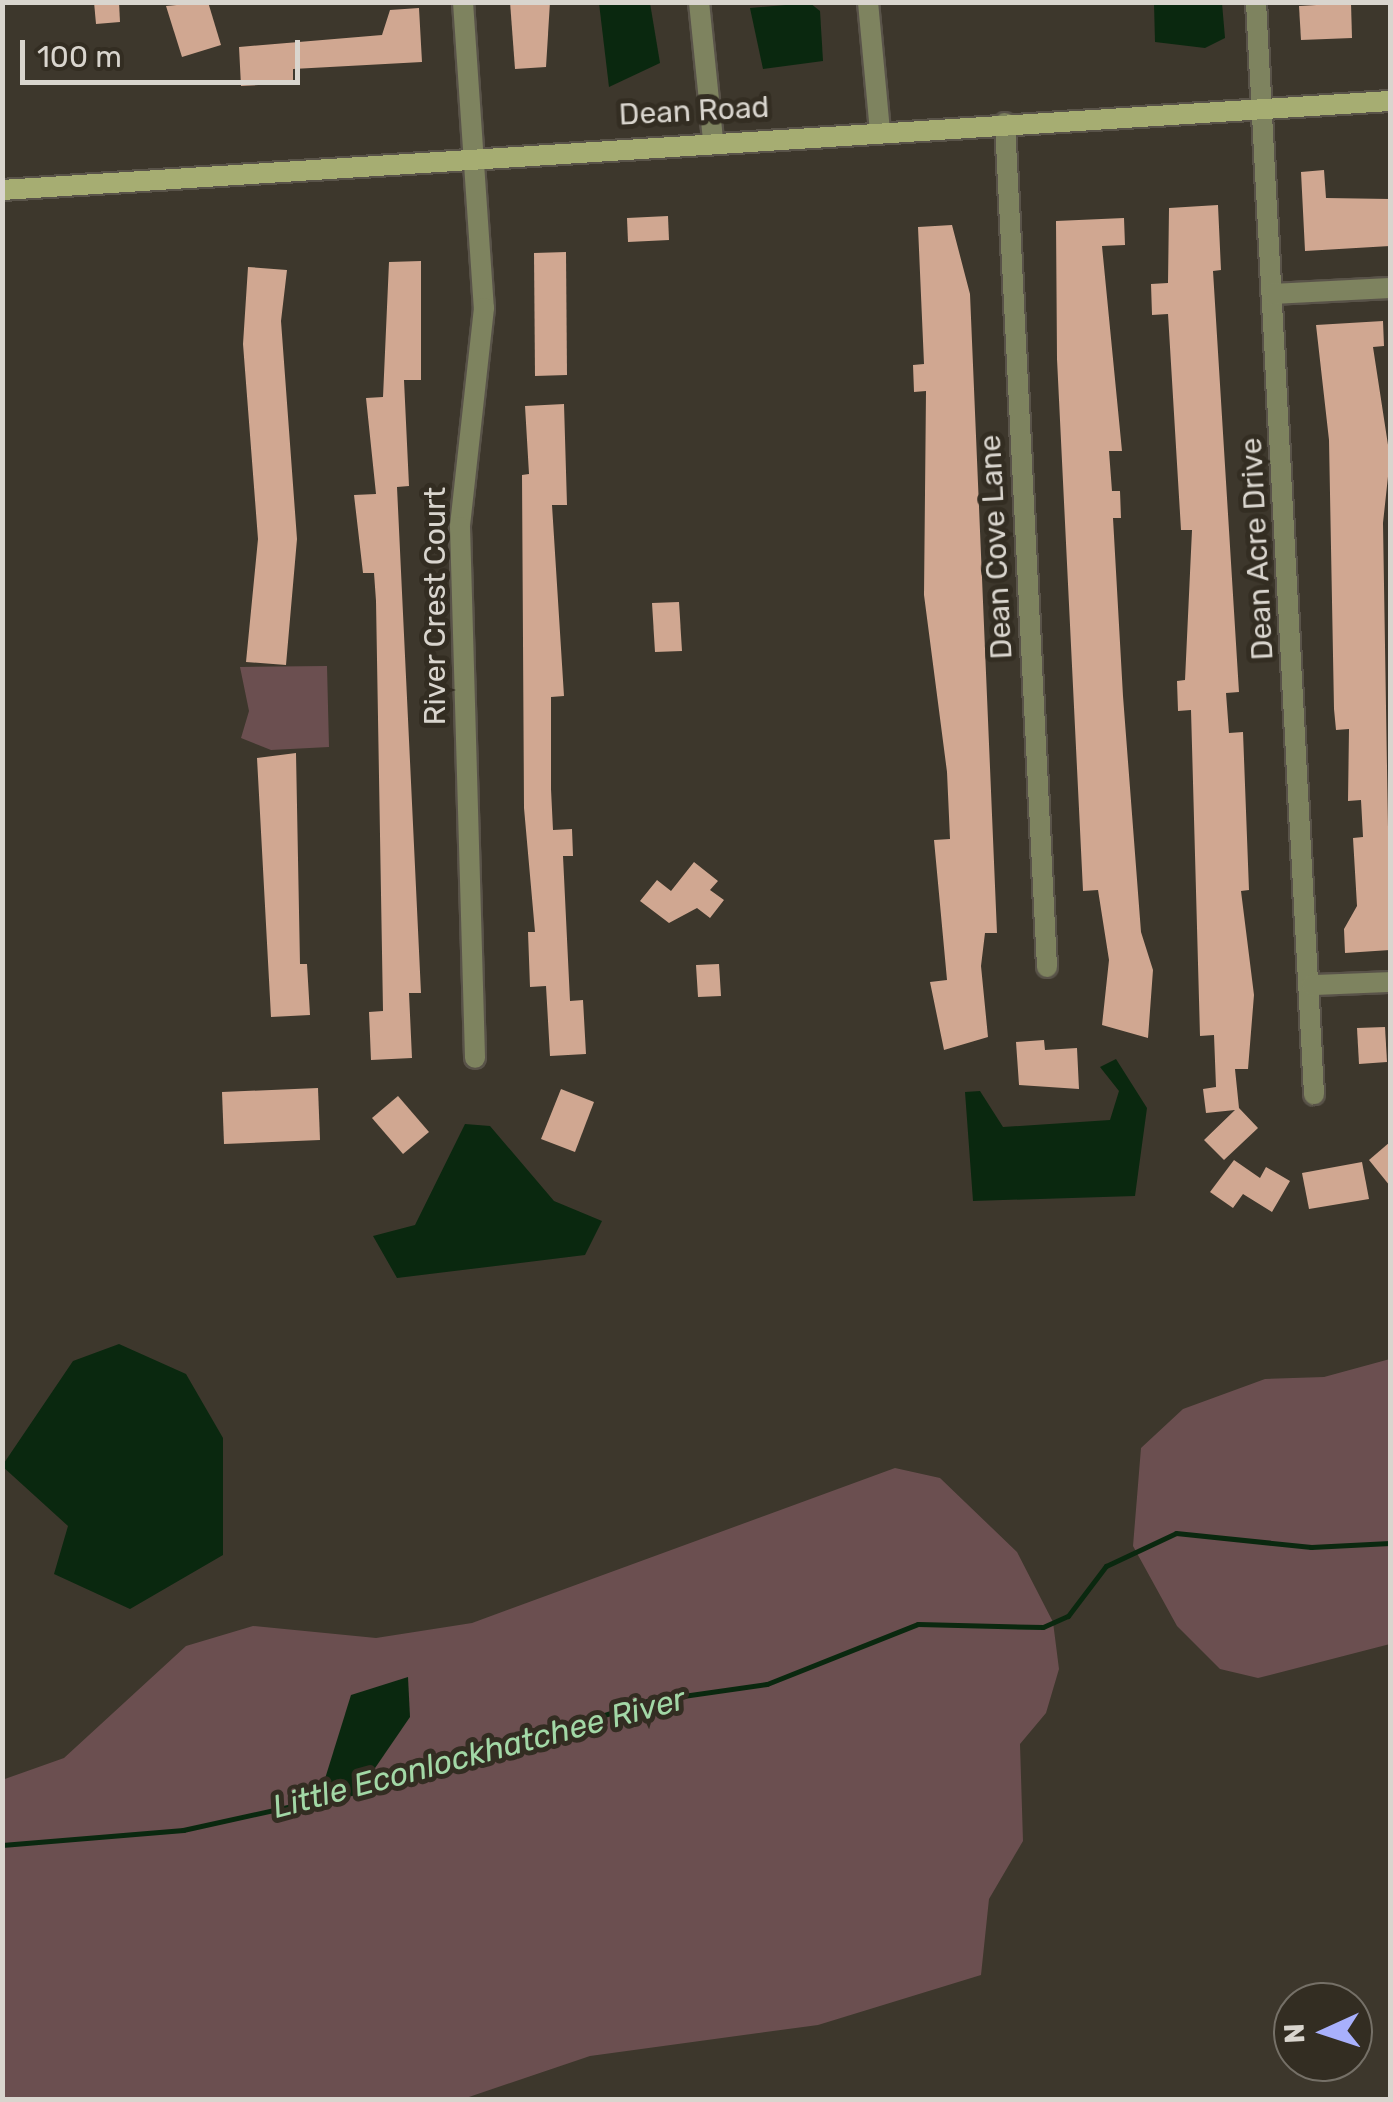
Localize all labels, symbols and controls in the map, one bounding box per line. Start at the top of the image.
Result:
scale bar [25,20,305,82]
text: 100 m [37,39,122,75]
street label: Dean Road [618,89,770,133]
street label: Dean Cove Lane [972,434,1020,660]
street label: Dean Acre Drive [1233,436,1281,662]
street label: River Crest Court [417,486,453,726]
water label: Little Econlockhatchee River [268,1679,690,1827]
north arrow [1273,1982,1373,2082]
text: N [1278,2023,1312,2044]

